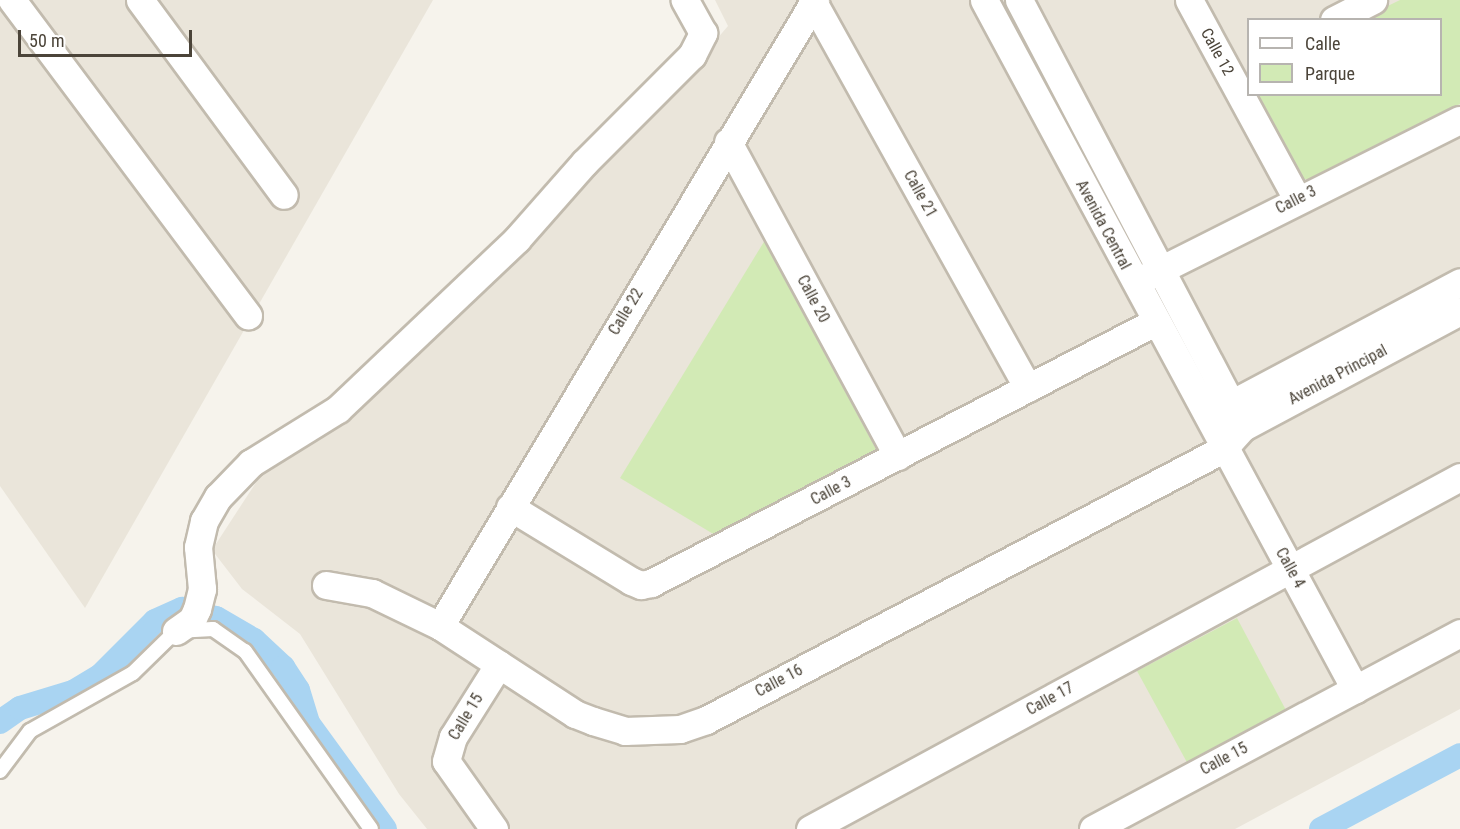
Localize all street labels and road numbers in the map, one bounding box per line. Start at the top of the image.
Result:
street label: Calle 12 [1196,25,1238,79]
street label: Calle 21 [899,167,941,221]
street label: Avenida Central [1071,177,1135,273]
street label: Calle 3 [1272,182,1320,218]
street label: Calle 20 [793,272,833,326]
street label: Calle 22 [605,285,647,339]
street label: Avenida Principal [1285,341,1391,409]
street label: Calle 3 [807,472,855,510]
street label: Calle 4 [1271,544,1309,592]
street label: Calle 16 [752,661,806,701]
street label: Calle 17 [1023,678,1077,720]
street label: Calle 15 [445,690,487,744]
street label: Calle 15 [1197,739,1251,779]

